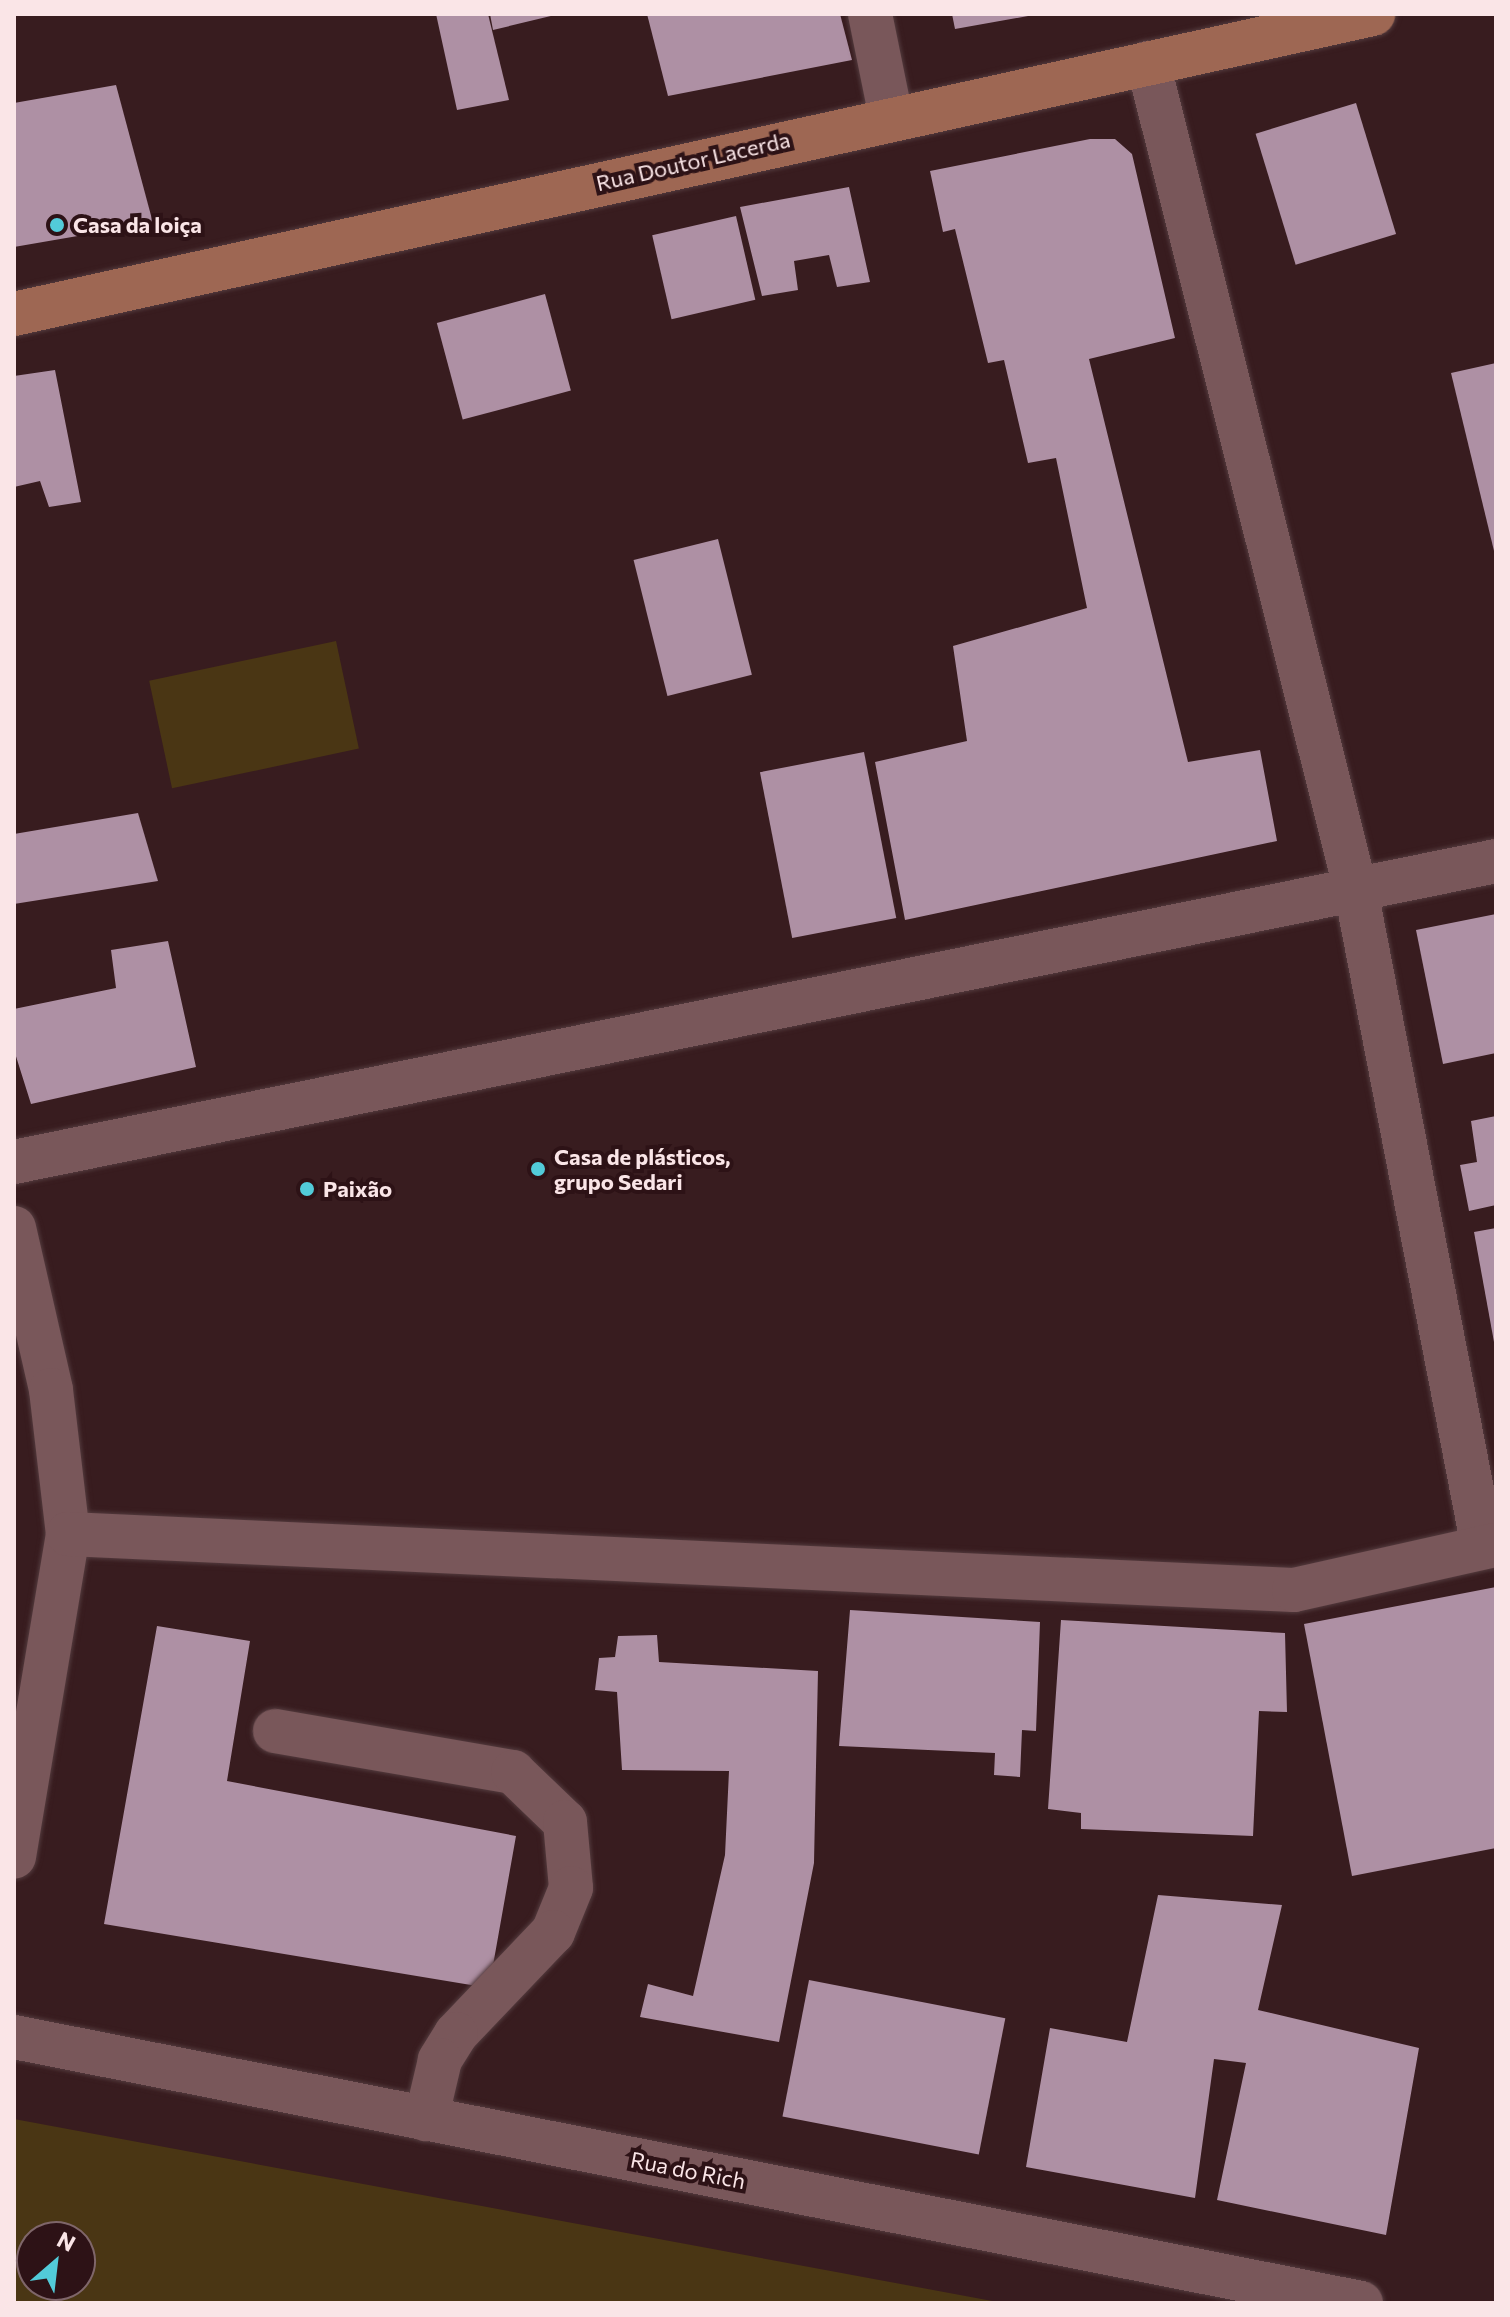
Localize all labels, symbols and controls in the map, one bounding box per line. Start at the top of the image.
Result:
street label: Rua Doutor Lacerda [593,126,793,196]
place label: Casa da loiça [73,212,202,238]
marker: Casa da loiça [48,216,66,234]
place label: Casa de plásticos, grupo Sedari [554,1143,731,1194]
marker: Casa de plásticos, grupo Sedari [529,1160,547,1178]
place label: Paixão [323,1176,392,1202]
marker: Paixão [298,1180,316,1198]
street label: Rua do Rich [628,2146,748,2194]
north arrow [16,2221,96,2301]
text: N [53,2225,80,2257]

